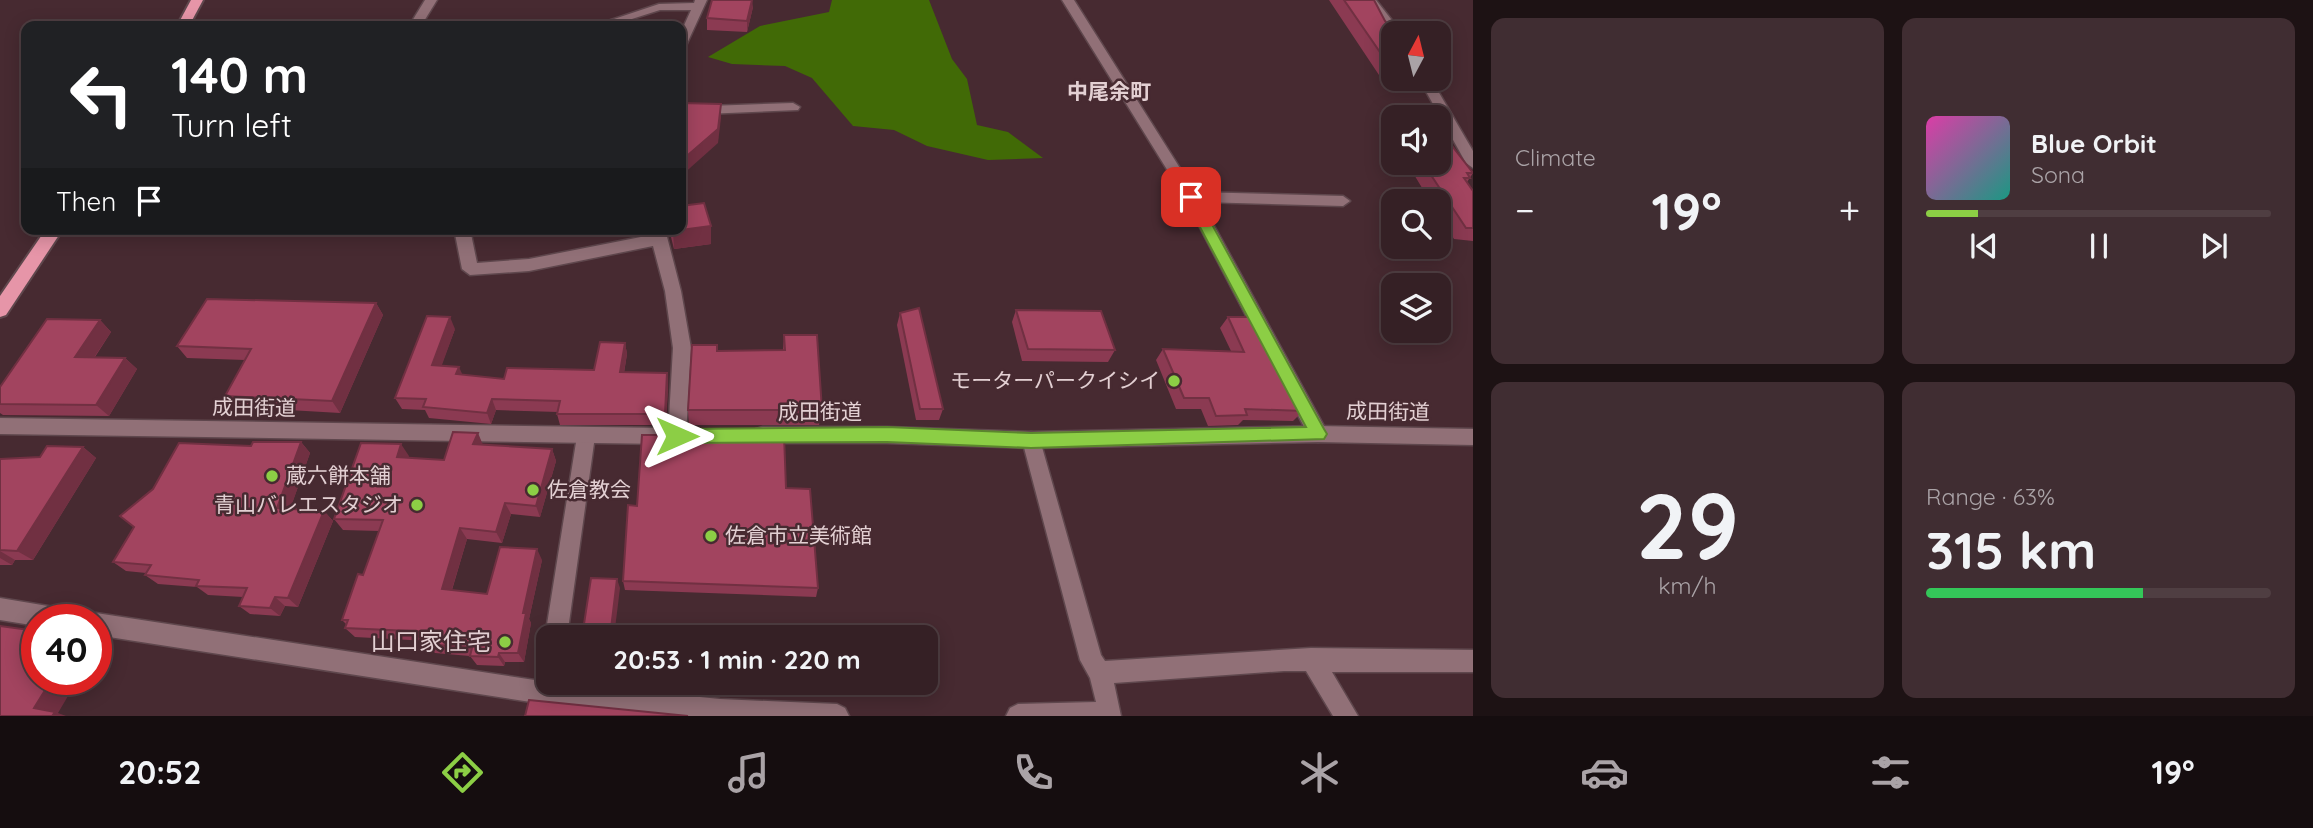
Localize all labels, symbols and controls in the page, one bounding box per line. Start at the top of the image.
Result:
north arrow [1381,21,1451,91]
map controls [1381,21,1451,343]
text: 140 m [171,44,308,105]
icon: left [56,49,147,140]
district label: 中尾余町 [1067,78,1151,104]
text: Turn left [171,105,292,145]
button: sound [1381,105,1451,175]
text: Blue Orbit [2031,127,2157,160]
text: Climate [1515,143,1596,172]
text: Sona [2031,160,2085,189]
pin [1161,167,1221,227]
icon: arrive [1172,178,1210,216]
text: 19° [1652,178,1722,243]
icon: arrive [130,182,168,220]
text: Then [56,185,116,218]
text: − [1515,186,1535,234]
text: + [1839,186,1860,234]
button: search [1381,189,1451,259]
icon: previous [1965,227,2003,265]
icon: pause [2080,227,2118,265]
icon: next [2195,227,2233,265]
button: layers [1381,273,1451,343]
place label: モーターパークイシイ [950,367,1160,393]
marker: モーターパークイシイ [1166,373,1182,389]
street label: 成田街道 [212,393,296,421]
street label: 成田街道 [1346,397,1430,425]
street label: 成田街道 [778,398,862,424]
position arrow [640,399,714,473]
place label: 蔵六餅本舗 [286,462,391,488]
marker: 蔵六餅本舗 [264,468,280,484]
text: 29 [1636,468,1739,582]
place label: 佐倉教会 [547,476,631,502]
marker: 佐倉教会 [525,482,541,498]
text: Range · 63% [1926,482,2055,511]
place label: 青山バレエスタジオ [214,491,403,517]
marker: 青山バレエスタジオ [409,497,425,513]
text: 315 km [1926,517,2096,582]
place label: 佐倉市立美術館 [725,522,872,548]
marker: 佐倉市立美術館 [703,528,719,544]
text: km/h [1658,571,1717,600]
speed limit sign: 40 [21,604,112,695]
place label: 山口家住宅 [371,626,491,656]
marker: 山口家住宅 [497,634,513,650]
text: 20:53 · 1 min · 220 m [613,643,861,676]
icon: directions [438,748,487,797]
icon: music [724,748,773,797]
icon: phone [1009,748,1058,797]
icon: climate [1295,748,1344,797]
icon: car [1580,748,1629,797]
icon: filters [1866,748,1915,797]
text: 20:52 [118,752,202,792]
text: 19° [2151,752,2195,792]

